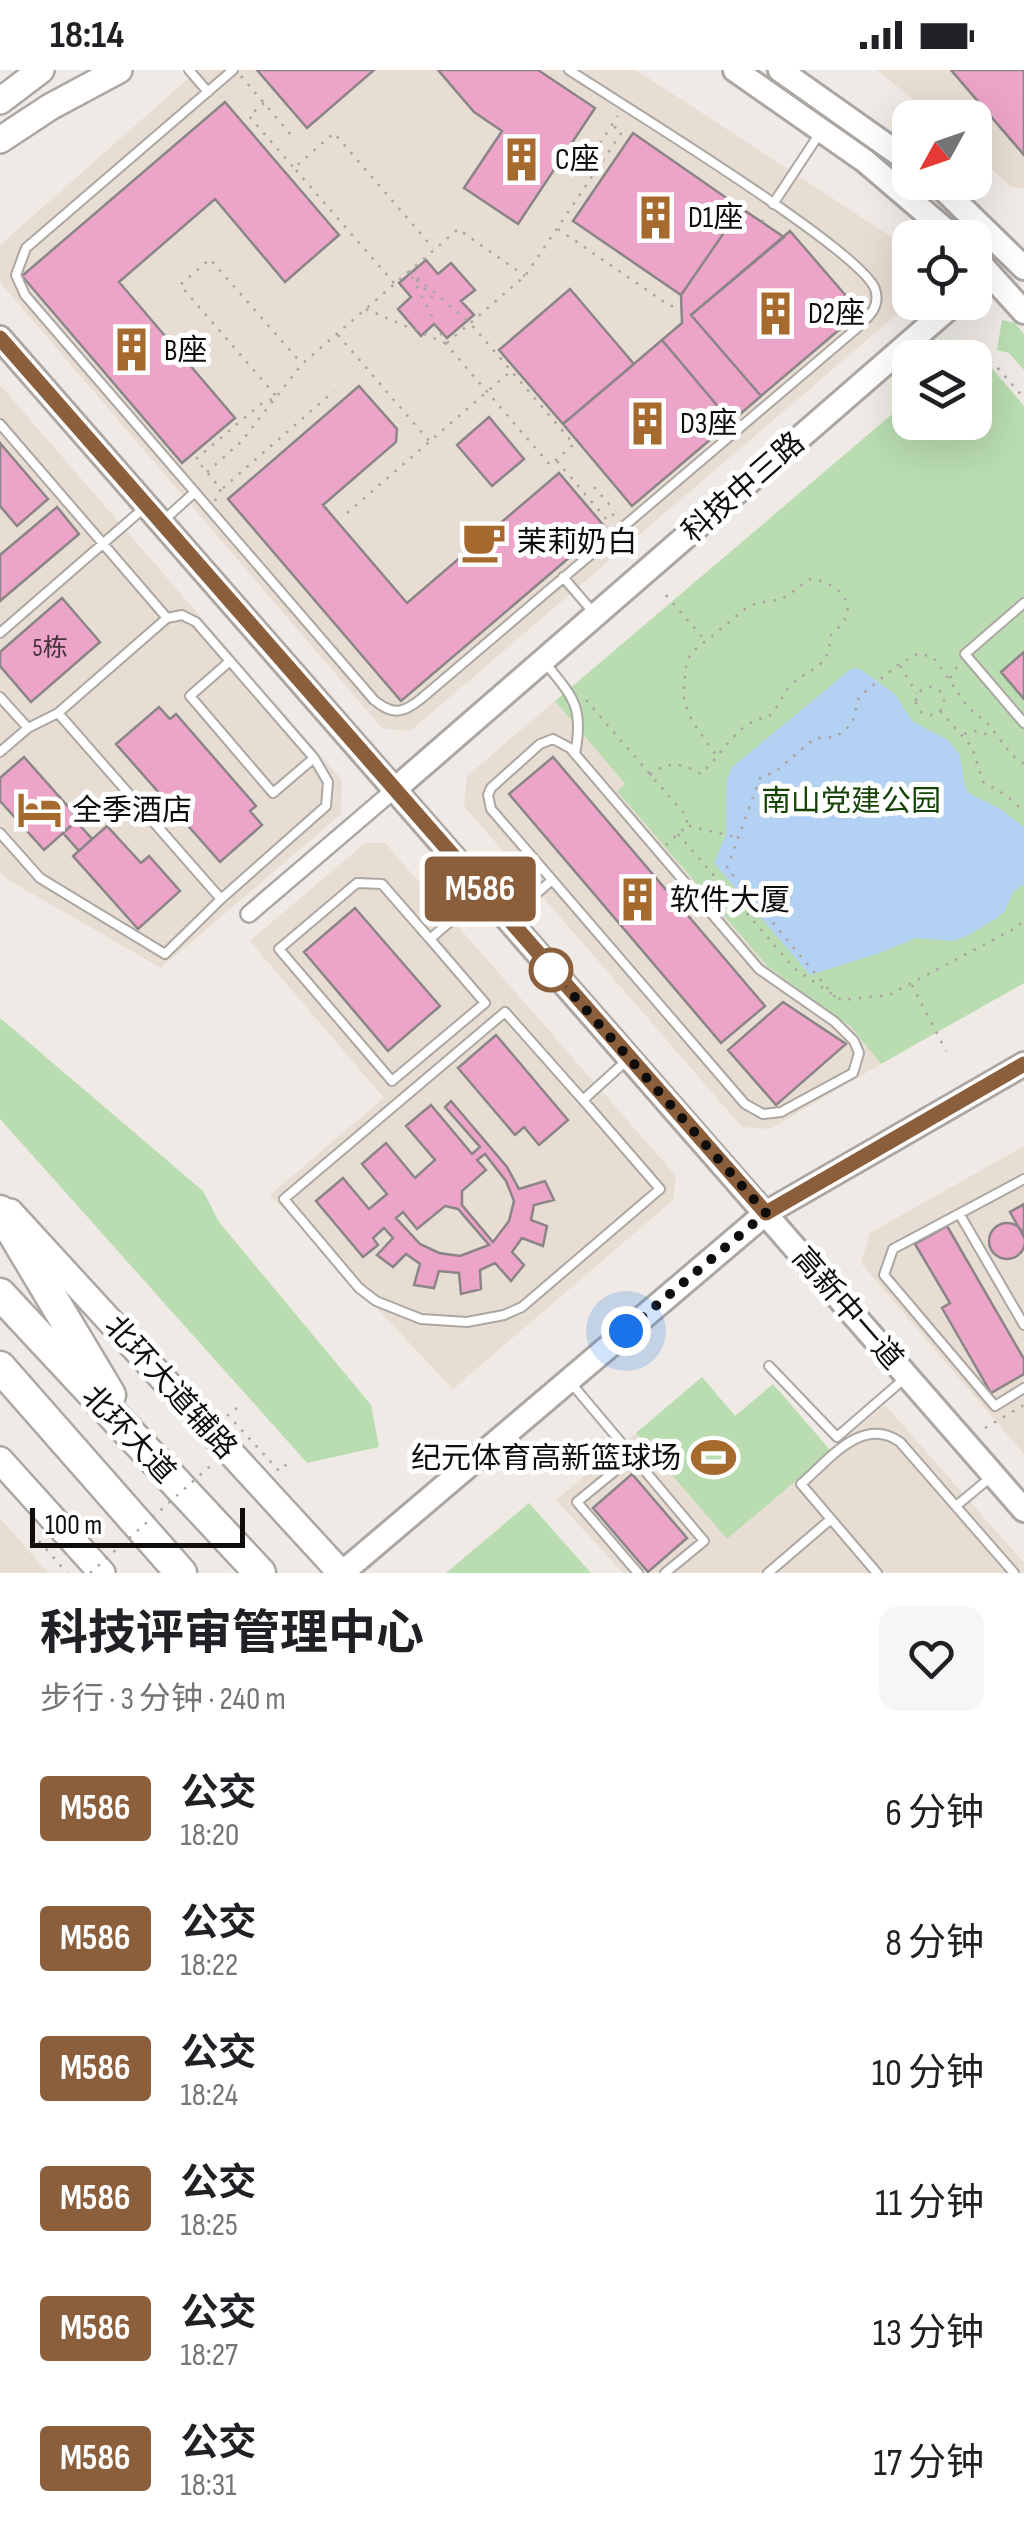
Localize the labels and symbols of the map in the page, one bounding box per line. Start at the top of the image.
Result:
north arrow [892,100,992,200]
building icon: C座 [498,135,546,183]
place label: C座 [555,142,600,178]
building icon: D1座 [631,193,679,241]
place label: D1座 [688,200,743,236]
building icon: D2座 [751,289,799,337]
place label: D2座 [808,296,865,332]
building icon: B座 [107,326,155,374]
place label: B座 [164,333,207,369]
building icon: D3座 [623,399,671,447]
place label: D3座 [680,406,737,442]
street label: 科技中三路 [675,425,812,551]
cafe icon: 茉莉奶白 [460,518,508,566]
place label: 茉莉奶白 [517,525,637,561]
house number: 5栋 [32,633,68,664]
park label: 南山党建公园 [761,784,941,820]
hotel icon: 全季酒店 [15,786,63,834]
place label: 全季酒店 [72,793,192,829]
line badge: M586 [410,856,550,922]
building icon: 软件大厦 [613,876,661,924]
place label: 软件大厦 [670,883,790,919]
unlabelled marker [530,949,572,991]
street label: 高新中一道 [784,1240,910,1377]
your location [601,1306,651,1356]
street label: 北环大道辅路 [97,1308,245,1466]
street label: 北环大道 [75,1378,183,1490]
sports icon: 纪元体育高新篮球场 [690,1434,738,1482]
place label: 纪元体育高新篮球场 [411,1441,681,1477]
scale bar [30,1503,245,1548]

